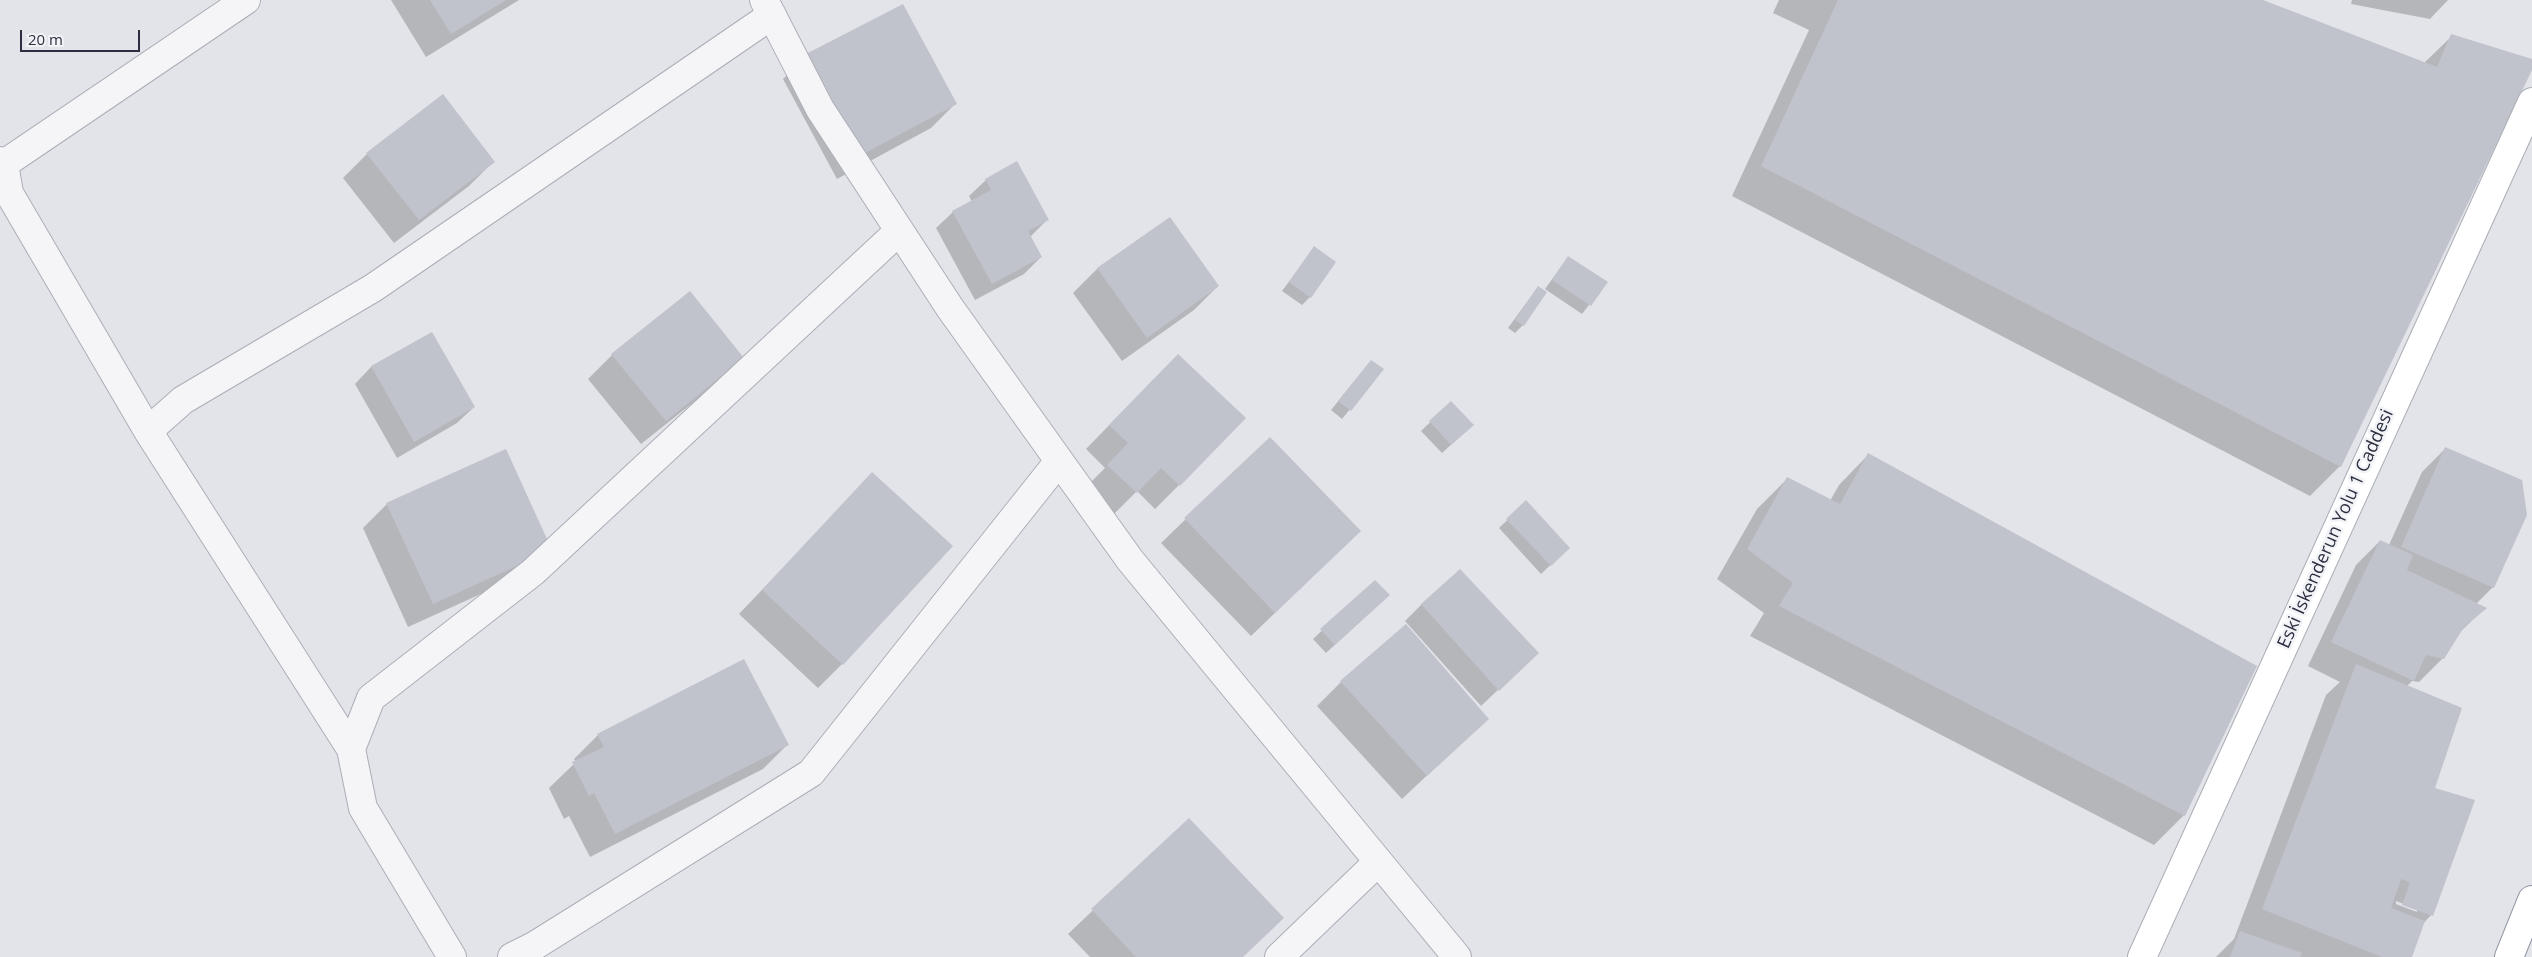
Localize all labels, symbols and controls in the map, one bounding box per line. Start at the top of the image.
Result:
scale bar [22,20,142,52]
text: 20 m [28,29,63,49]
street label: Eski İskenderun Yolu 1 Caddesi [2273,406,2399,652]

